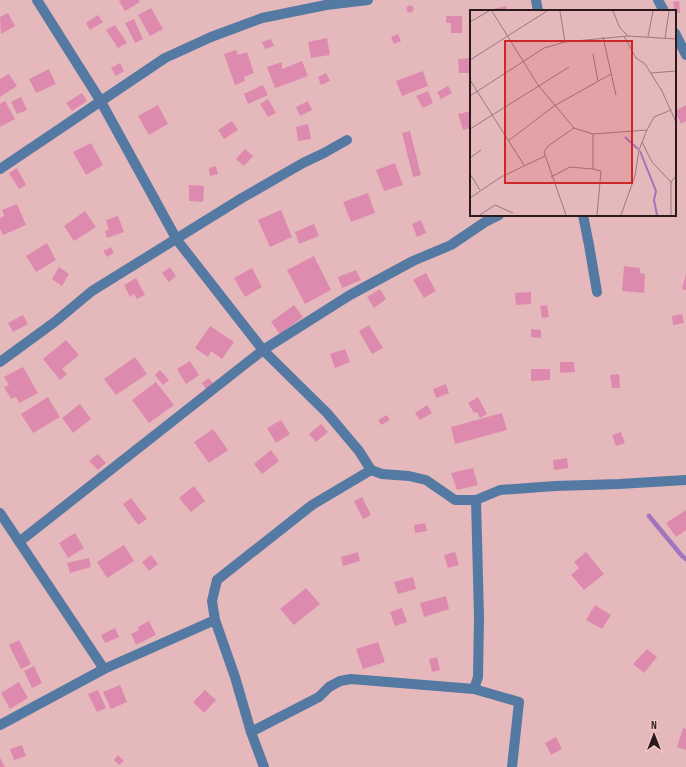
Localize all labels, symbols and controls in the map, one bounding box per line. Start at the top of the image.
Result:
inset map [470,10,676,216]
north arrow [634,715,674,755]
text: N [651,719,657,732]

